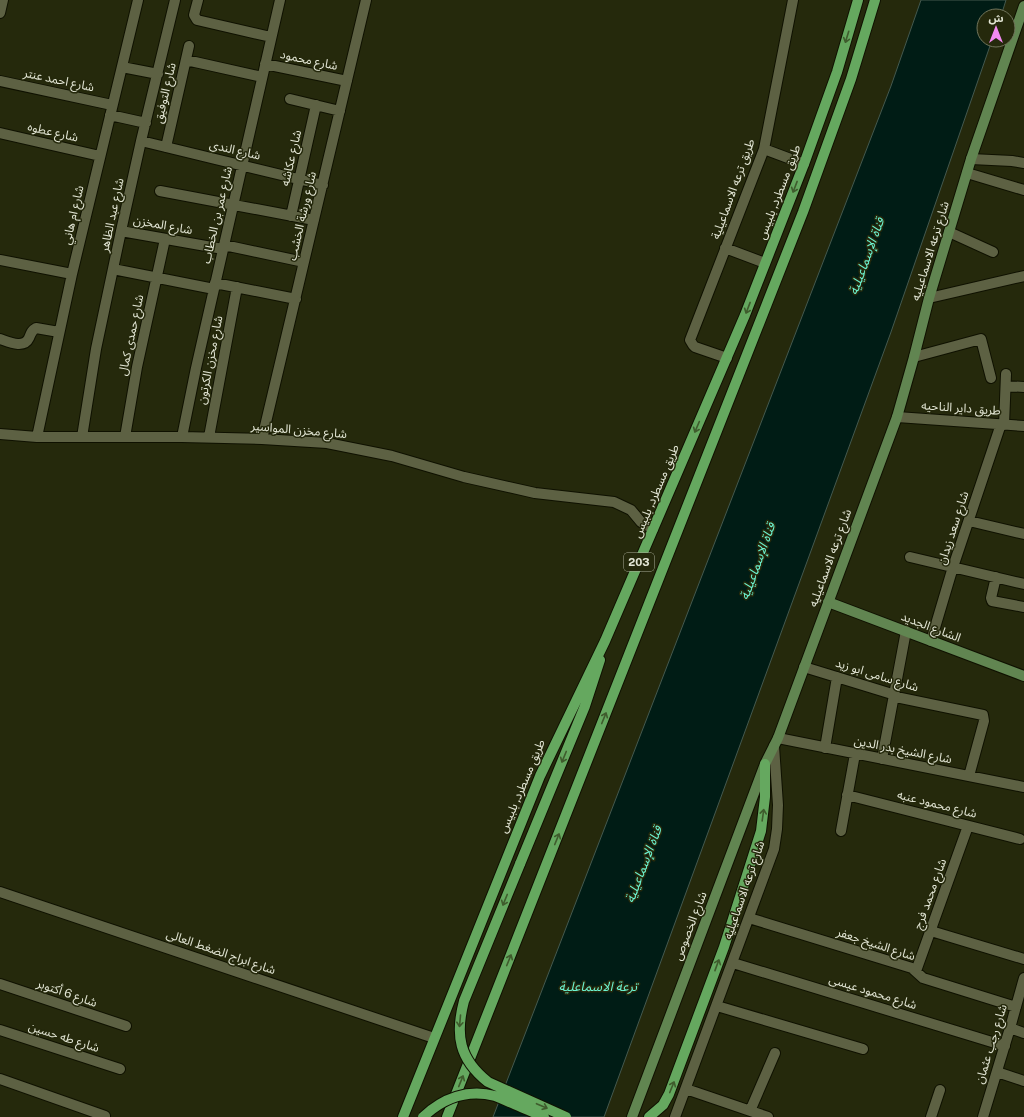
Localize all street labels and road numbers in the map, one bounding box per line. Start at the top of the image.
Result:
street label: شارع محمود [278,47,339,75]
street label: شارع التوفيق [151,61,181,125]
street label: شارع احمد عنتر [21,65,96,96]
street label: شارع عطوه [26,119,80,147]
street label: شارع عكاشه [278,129,306,188]
street label: شارع الندى [208,137,262,165]
street label: طريق ترعه الاسماعيلية [708,137,759,241]
street label: طريق مسطرد, بلبيس [755,143,804,242]
street label: شارع عمر بن الخطاب [199,165,237,265]
street label: شارع ورشة الخشب [285,170,321,262]
street label: شارع عبد الظاهر [97,177,129,255]
street label: شارع ام هاني [59,184,89,247]
street label: شارع ترعه الاسماعيليه [908,200,954,303]
street label: شارع المخزن [132,213,194,239]
street label: شارع حمدى كمال [116,293,148,377]
street label: شارع مخزن الكرتون [195,314,227,406]
street label: طريق داير الناحيه [921,398,1001,419]
street label: شارع مخزن المواسير [249,419,348,443]
street label: طريق مسطرد, بلبيس [630,442,683,540]
street label: شارع سعد زيدان [935,490,973,567]
street label: شارع ترعه الاسماعيليه [806,507,856,610]
road number: 203 [624,553,654,571]
street label: الشارع الجديد [898,609,963,647]
street label: شارع سامى ابو زيد [833,656,920,696]
street label: شارع الشيخ بدر الدين [853,734,953,768]
street label: طريق مسطرد, بلبيس [496,737,549,835]
street label: شارع محمود عنبه [895,787,978,823]
street label: شارع ترعه الاسماعيليه [721,839,769,942]
street label: شارع محمد فرج [911,857,951,932]
street label: شارع الخصوص [670,890,711,963]
street label: شارع الشيخ جعفر [833,924,917,965]
street label: شارع ابراج الضغط العالى [164,927,277,979]
street label: شارع محمود عيسى [827,972,919,1014]
street label: شارع 6 أكتوبر [34,975,99,1012]
street label: شارع رجب عثمان [972,1003,1012,1086]
street label: شارع طه حسين [26,1019,101,1057]

